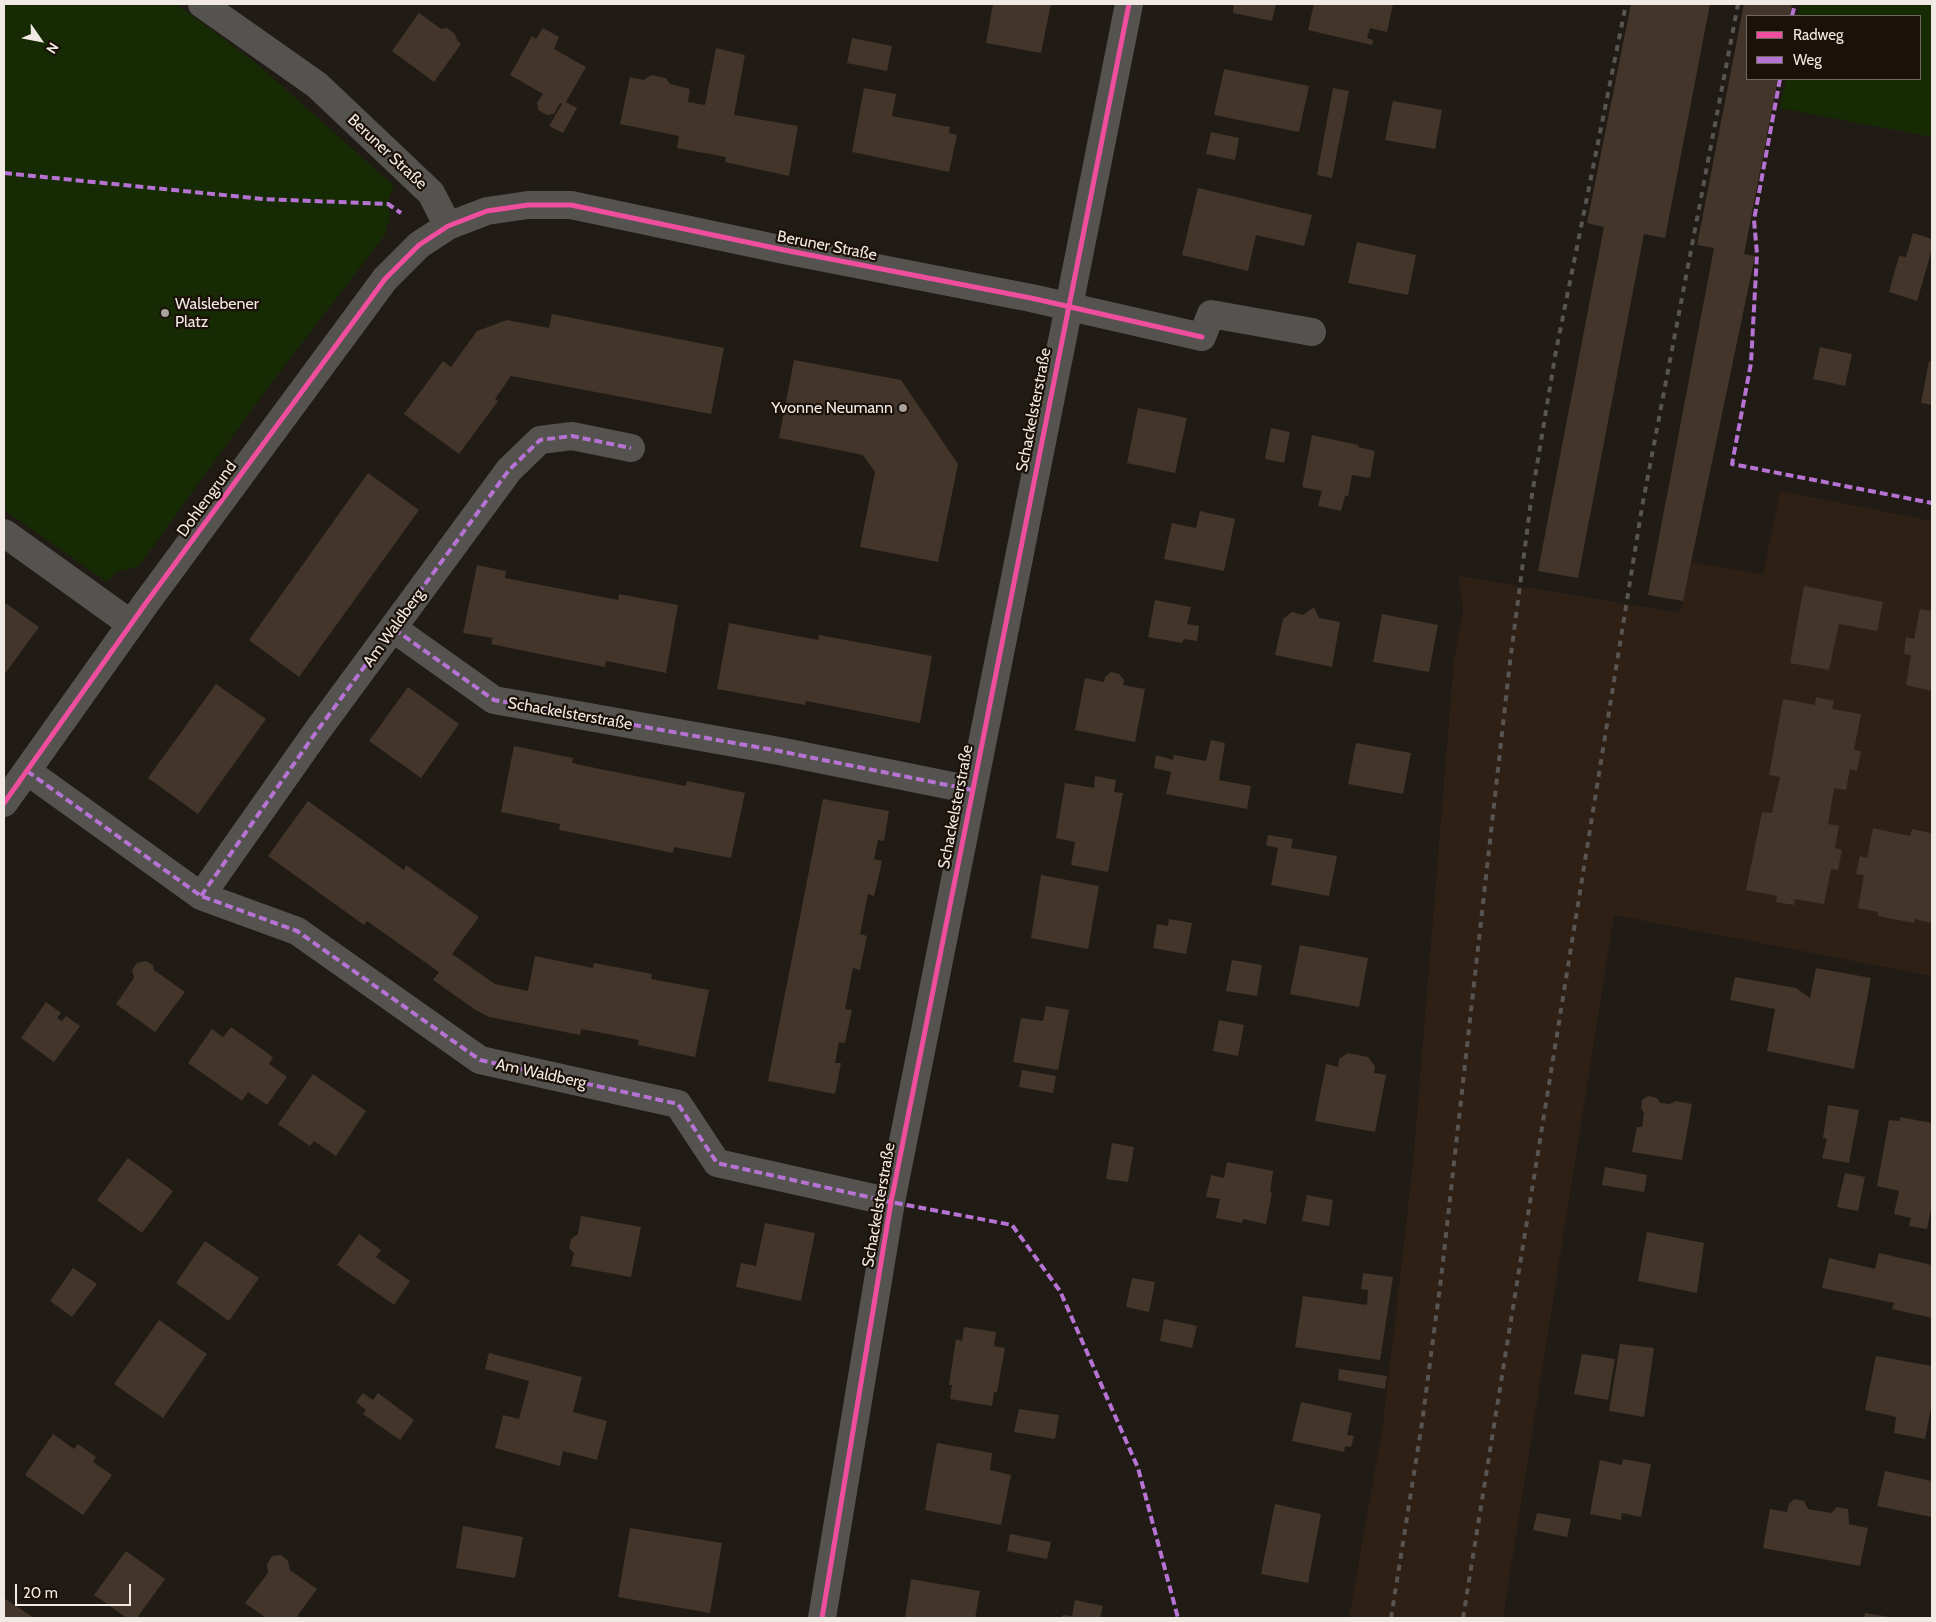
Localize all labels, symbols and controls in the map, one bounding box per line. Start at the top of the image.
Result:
north arrow [15,15,65,65]
legend [1746,15,1921,80]
text: Radweg [1793,26,1843,44]
text: N [42,39,63,57]
text: Weg [1793,51,1822,69]
street label: Beruner Straße [343,110,431,194]
street label: Beruner Straße [775,227,879,265]
place label: Walslebener Platz [175,294,259,332]
marker: Walslebener Platz [159,307,171,319]
street label: Schackelsterstraße [1013,346,1055,474]
place label: Yvonne Neumann [771,398,893,418]
marker: Yvonne Neumann [897,402,909,414]
street label: Dohlengrund [173,457,241,541]
street label: Am Waldberg [359,585,429,671]
street label: Schackelsterstraße [506,694,634,734]
street label: Schackelsterstraße [935,743,977,871]
street label: Am Waldberg [494,1055,588,1093]
street label: Schackelsterstraße [859,1141,899,1269]
scale bar [18,1574,134,1606]
text: 20 m [23,1584,58,1602]

